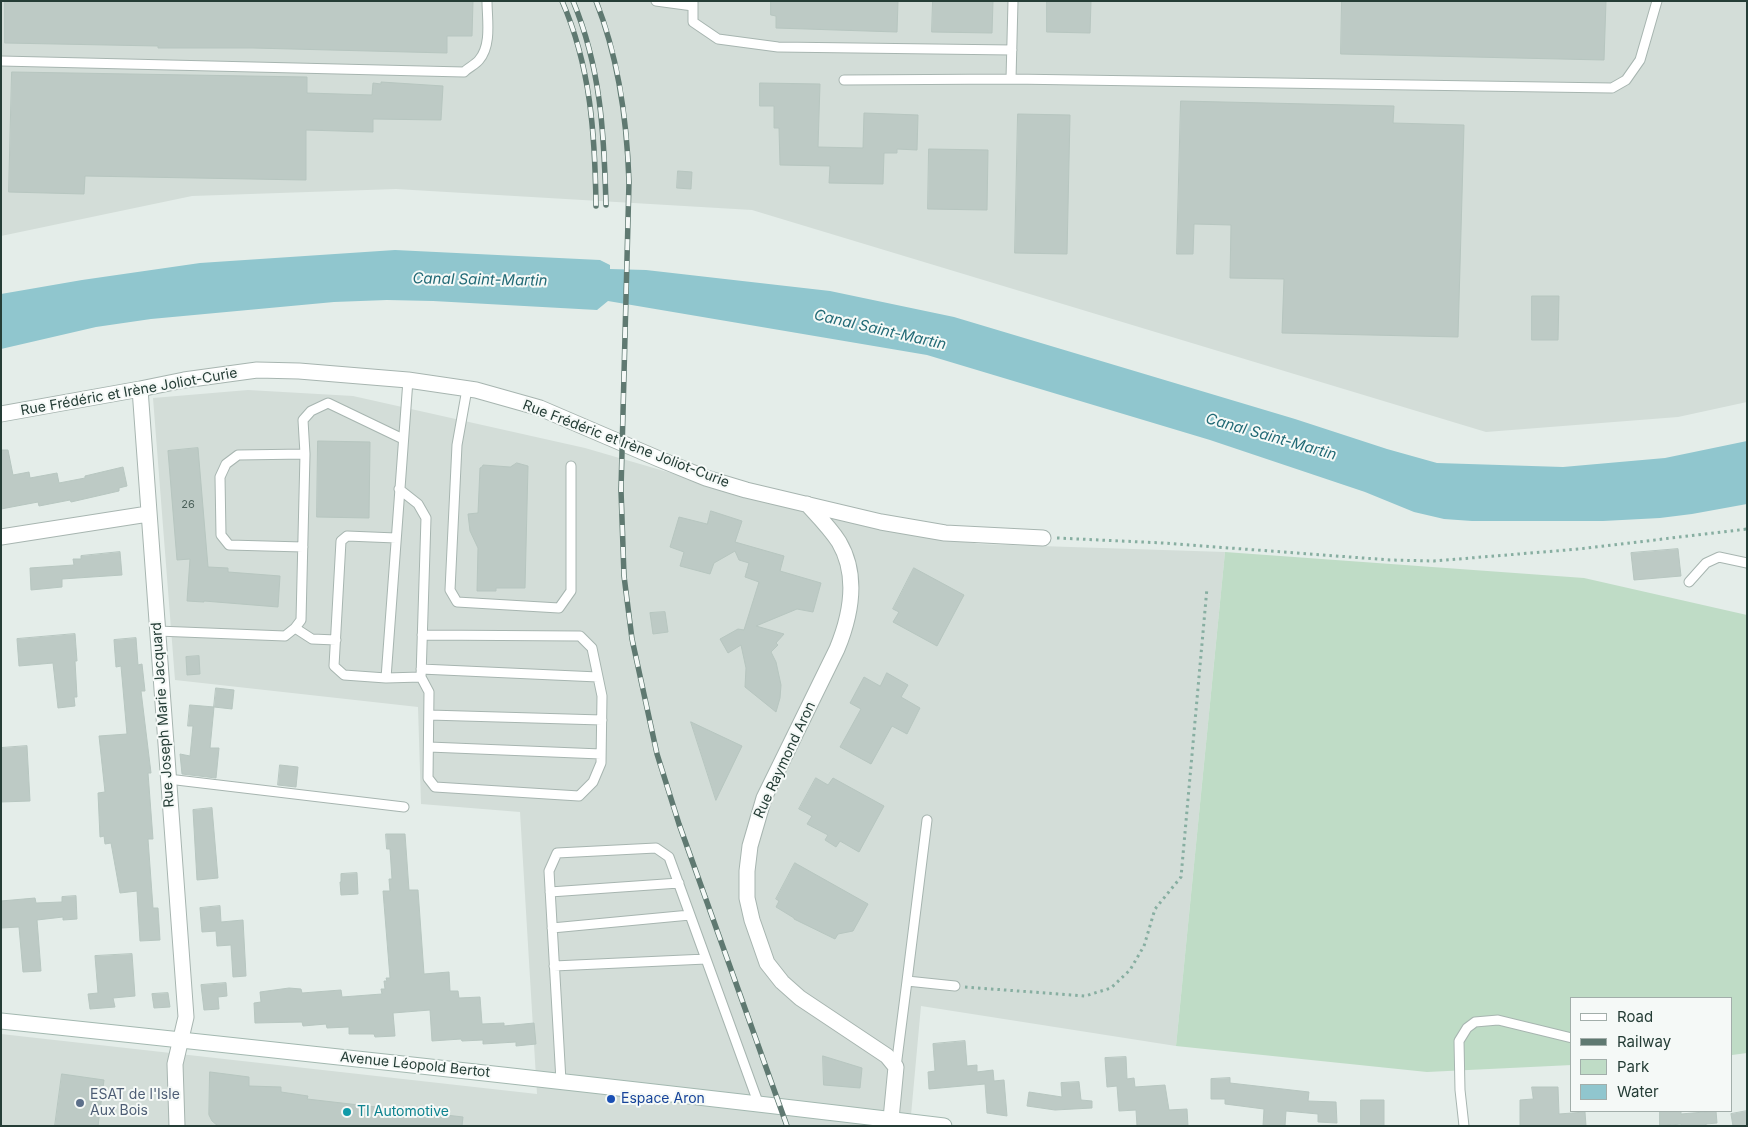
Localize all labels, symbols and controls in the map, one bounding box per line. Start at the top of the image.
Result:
water label: Canal Saint-Martin [412,270,548,290]
water label: Canal Saint-Martin [812,306,948,354]
street label: Rue Frédéric et Irène Joliot-Curie [19,365,239,419]
street label: Rue Frédéric et Irène Joliot-Curie [520,397,732,491]
water label: Canal Saint-Martin [1204,410,1338,464]
house number: 26 [181,498,195,512]
street label: Rue Joseph Marie Jacquard [148,622,178,808]
street label: Rue Raymond Aron [751,699,819,821]
legend [1570,997,1733,1112]
text: Road [1617,1007,1653,1026]
text: Railway [1617,1032,1671,1051]
street label: Avenue Léopold Bertot [339,1049,491,1081]
text: Park [1617,1057,1649,1076]
text: Water [1617,1082,1659,1101]
place label: ESAT de l'Isle Aux Bois [90,1087,180,1120]
place label: Espace Aron [621,1091,705,1107]
marker: Espace Aron [605,1093,617,1105]
marker: ESAT de l'Isle Aux Bois [74,1097,86,1109]
place label: TI Automotive [357,1104,449,1120]
marker: TI Automotive [341,1106,353,1118]

